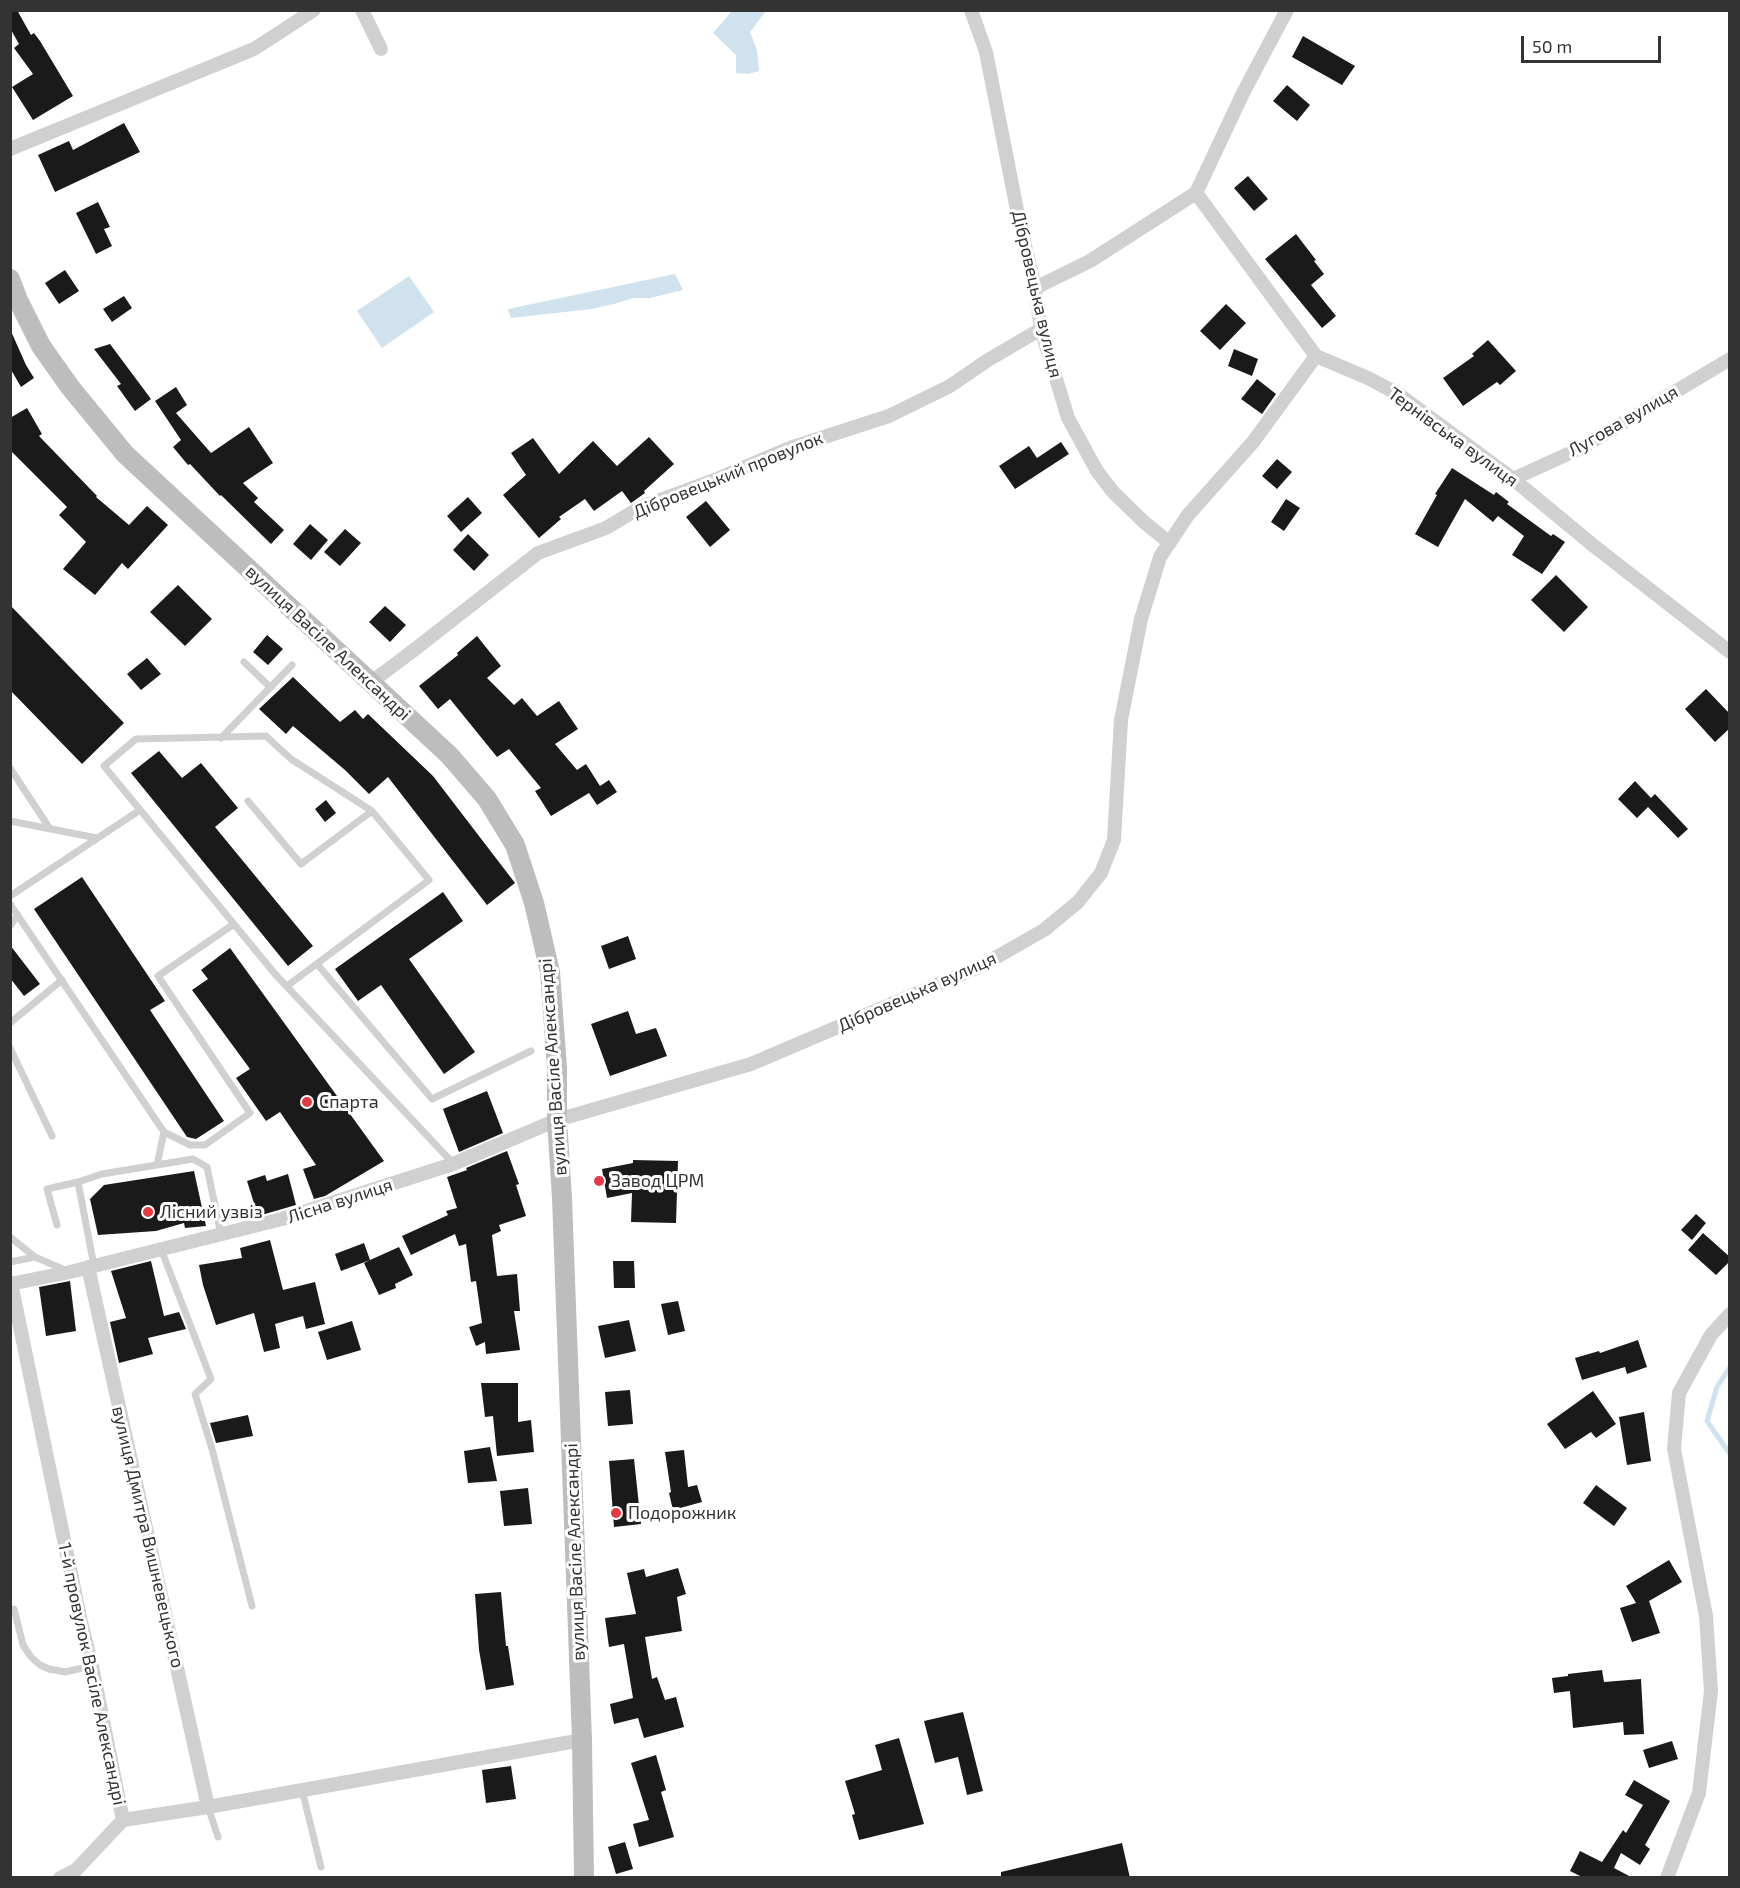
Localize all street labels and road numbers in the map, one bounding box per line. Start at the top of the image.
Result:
street label: Дібровецька вулиця [1007,208,1067,380]
street label: Лугова вулиця [1564,381,1682,461]
street label: Тернівська вулиця [1384,383,1522,491]
street label: Дібровецький провулок [630,427,826,523]
street label: вулиця Васіле Александрі [241,561,415,725]
street label: Дібровецька вулиця [834,947,1000,1037]
street label: вулиця Васіле Александрі [535,958,571,1176]
street label: Лісна вулиця [285,1174,395,1228]
street label: вулиця Дмитра Вишневецького [107,1404,189,1670]
street label: вулиця Васіле Александрі [560,1443,590,1661]
street label: 1-й провулок Васіле Александрі [54,1541,130,1807]

